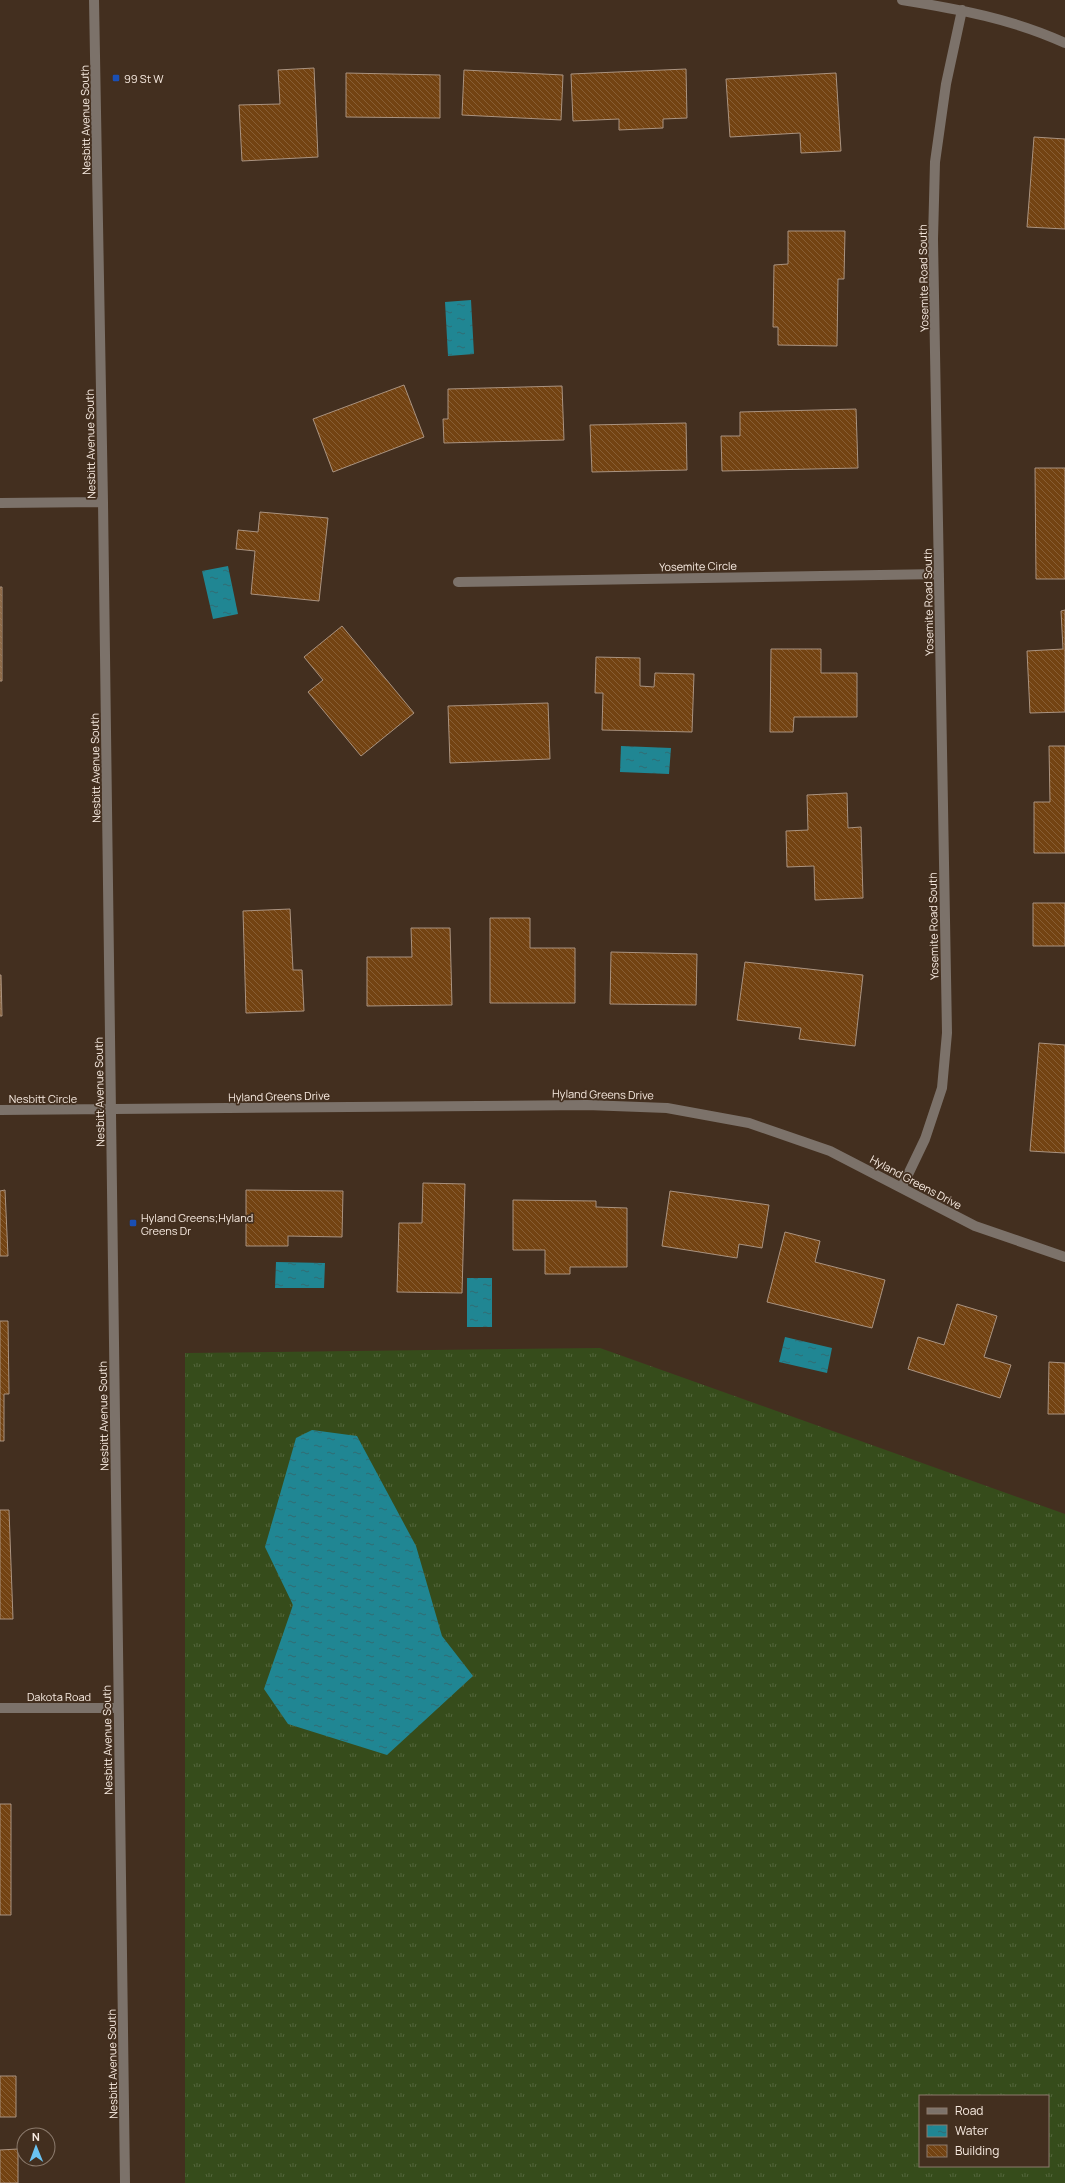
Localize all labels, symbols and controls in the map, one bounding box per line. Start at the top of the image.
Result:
street label: Nesbitt Avenue South [77,65,93,175]
place label: 99 St W [124,71,164,86]
marker: 99 St W [111,73,121,83]
street label: Yosemite Road South [915,224,931,332]
street label: Nesbitt Avenue South [82,389,98,499]
street label: Yosemite Road South [920,548,936,656]
street label: Yosemite Circle [659,558,738,574]
street label: Nesbitt Avenue South [87,713,103,823]
street label: Yosemite Road South [925,872,941,980]
street label: Nesbitt Avenue South [91,1037,107,1147]
street label: Hyland Greens Drive [552,1086,655,1102]
street label: Hyland Greens Drive [228,1088,331,1104]
street label: Nesbitt Circle [9,1091,78,1106]
street label: Hyland Greens Drive [868,1151,965,1213]
place label: Hyland Greens;Hyland Greens Dr [141,1210,253,1238]
marker: Hyland Greens;Hyland Greens Dr [128,1218,138,1228]
street label: Nesbitt Avenue South [95,1361,111,1471]
street label: Nesbitt Avenue South [99,1685,115,1795]
street label: Dakota Road [27,1689,91,1704]
street label: Nesbitt Avenue South [104,2009,120,2119]
legend [919,2095,1049,2167]
text: Road [955,2102,983,2119]
text: Water [955,2122,989,2139]
north arrow [16,2127,56,2167]
text: N [32,2129,40,2144]
text: Building [955,2142,999,2159]

